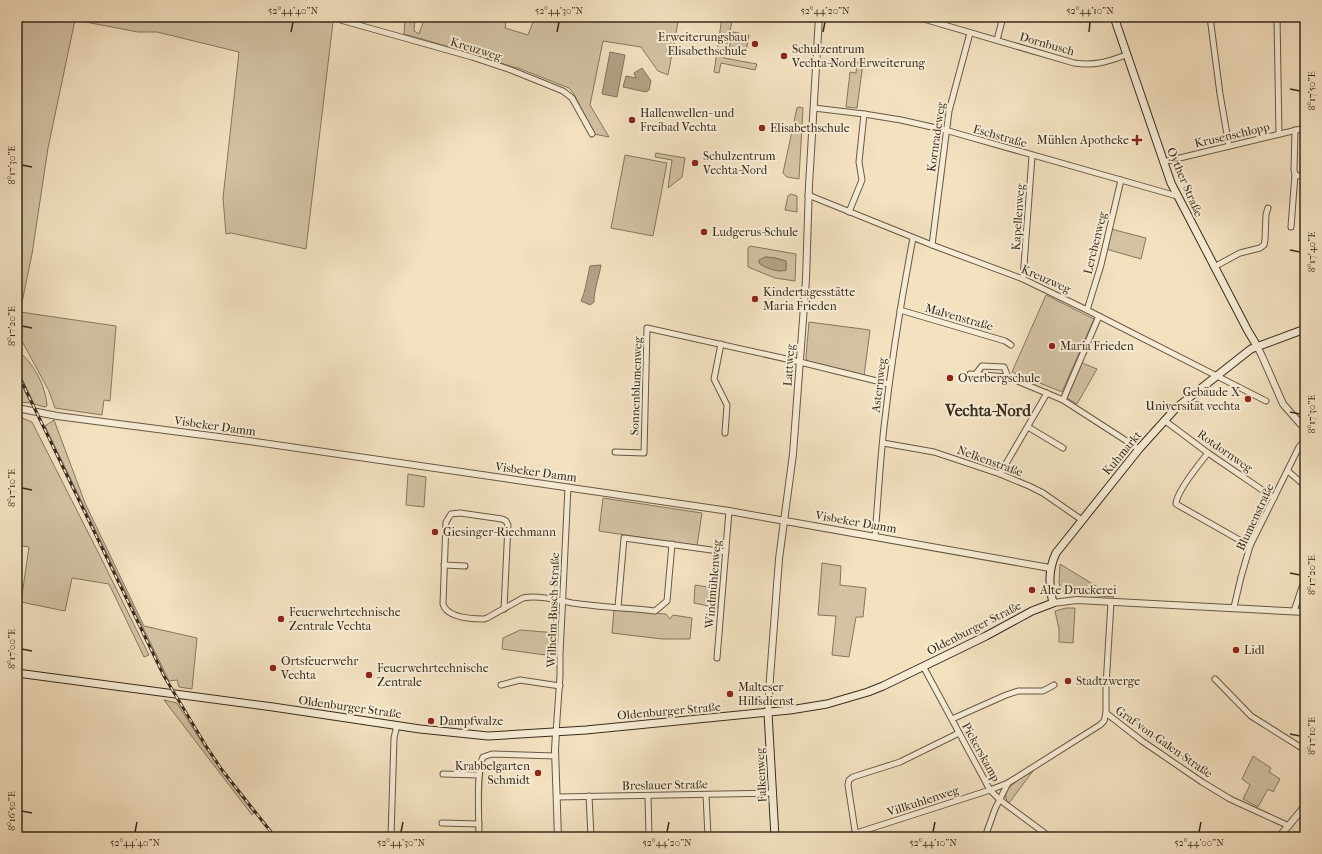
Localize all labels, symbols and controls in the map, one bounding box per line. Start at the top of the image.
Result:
text: 52°44'40"N [268,5,318,17]
text: 52°44'30"N [535,5,584,17]
text: 52°44'20"N [800,5,850,17]
text: 52°44'10"N [1066,5,1114,17]
street label: Dornbusch [1018,29,1076,59]
place label: Erweiterungsbau Elisabethschule [658,30,747,58]
street label: Kreuzweg [449,35,504,64]
marker: Erweiterungsbau Elisabethschule [750,39,760,49]
place label: Schulzentrum Vechta-Nord Erweiterung [791,42,926,70]
marker: Schulzentrum Vechta-Nord Erweiterung [779,51,789,61]
text: 8°17'50"E [1306,71,1318,111]
street label: Kornradeweg [924,100,948,173]
place label: Hallenwellen- und Freibad Vechta [640,106,735,134]
marker: Hallenwellen- und Freibad Vechta [627,115,637,125]
street label: Krusenschlopp [1193,119,1271,150]
place label: Elisabethschule [770,121,850,135]
street label: Eschstraße [971,122,1029,150]
marker: Elisabethschule [757,123,767,133]
place label: Mühlen Apotheke [1037,133,1129,147]
marker: Mühlen Apotheke [1132,135,1142,145]
street label: Oyther Straße [1164,145,1206,219]
text: 8°17'30"E [6,146,18,184]
place label: Schulzentrum Vechta-Nord [702,149,775,177]
marker: Schulzentrum Vechta-Nord [690,158,700,168]
street label: Kapellenweg [1009,182,1027,251]
street label: Lerchenweg [1080,210,1110,276]
place label: Ludgerus-Schule [712,225,798,239]
marker: Ludgerus-Schule [699,227,709,237]
text: 8°17'40"E [1306,232,1318,272]
street label: Kreuzweg [1019,262,1074,296]
place label: Kindertagesstätte Maria Frieden [763,285,855,313]
marker: Kindertagesstätte Maria Frieden [750,294,760,304]
street label: Malvenstraße [923,301,995,333]
text: 8°17'20"E [6,306,18,346]
street label: Sonnenblumenweg [627,336,645,436]
place label: Maria Frieden [1060,339,1134,353]
marker: Maria Frieden [1047,341,1057,351]
street label: Lattweg [781,343,798,387]
street label: Asternweg [869,356,889,414]
place label: Overbergschule [958,371,1040,385]
marker: Overbergschule [945,373,955,383]
place label: Gebäude X Universität vechta [1146,385,1241,413]
marker: Gebäude X Universität vechta [1243,394,1253,404]
text: 8°17'30"E [1306,395,1318,433]
district label: Vechta-Nord [944,401,1032,420]
street label: Visbeker Damm [172,413,257,439]
street label: Rotdornweg [1195,427,1256,475]
street label: Kuhmarkt [1100,428,1145,478]
street label: Nelkenstraße [955,443,1025,479]
street label: Visbeker Damm [493,459,578,485]
text: 8°17'10"E [6,469,18,507]
street label: Blumenstraße [1233,481,1277,553]
street label: Visbeker Damm [813,508,898,536]
place label: Giesinger-Riechmann [443,525,556,539]
marker: Giesinger-Riechmann [430,527,440,537]
street label: Windmühlenweg [702,538,724,630]
street label: Wilhelm-Busch-Straße [544,552,562,669]
text: 8°17'20"E [1306,555,1318,595]
place label: Alte Druckerei [1039,583,1117,597]
marker: Alte Druckerei [1027,585,1037,595]
street label: Oldenburger Straße [925,598,1023,658]
place label: Feuerwehrtechnische Zentrale Vechta [289,605,401,633]
marker: Feuerwehrtechnische Zentrale Vechta [276,614,286,624]
text: 8°17'00"E [6,629,18,669]
place label: Lidl [1244,643,1265,657]
marker: Lidl [1231,645,1241,655]
place label: Ortsfeuerwehr Vechta [280,654,359,682]
place label: Feuerwehrtechnische Zentrale [377,661,489,689]
marker: Ortsfeuerwehr Vechta [268,663,278,673]
marker: Feuerwehrtechnische Zentrale [364,670,374,680]
place label: Stadtzwerge [1076,674,1140,688]
marker: Stadtzwerge [1063,676,1073,686]
place label: Malteser Hilfsdienst [738,680,795,708]
marker: Malteser Hilfsdienst [725,689,735,699]
street label: Oldenburger Straße [298,693,402,721]
street label: Oldenburger Straße [617,699,721,722]
street label: Graf-von-Galen-Straße [1113,703,1215,781]
place label: Dampfwalze [439,714,503,728]
marker: Dampfwalze [426,716,436,726]
text: 8°17'10"E [1306,717,1318,755]
street label: Pickerskamp [959,720,1003,785]
street label: Falkenweg [753,747,769,803]
place label: Krabbelgarten Schmidt [455,759,531,787]
marker: Krabbelgarten Schmidt [533,768,543,778]
street label: Breslauer Straße [622,777,708,793]
street label: Villkuhlenweg [884,783,961,819]
text: 8°16'50"E [6,791,18,831]
text: 52°44'40"N [110,837,160,849]
text: 52°44'30"N [377,837,426,849]
text: 52°44'20"N [642,837,692,849]
text: 52°44'10"N [909,837,957,849]
text: 52°44'00"N [1174,837,1224,849]

